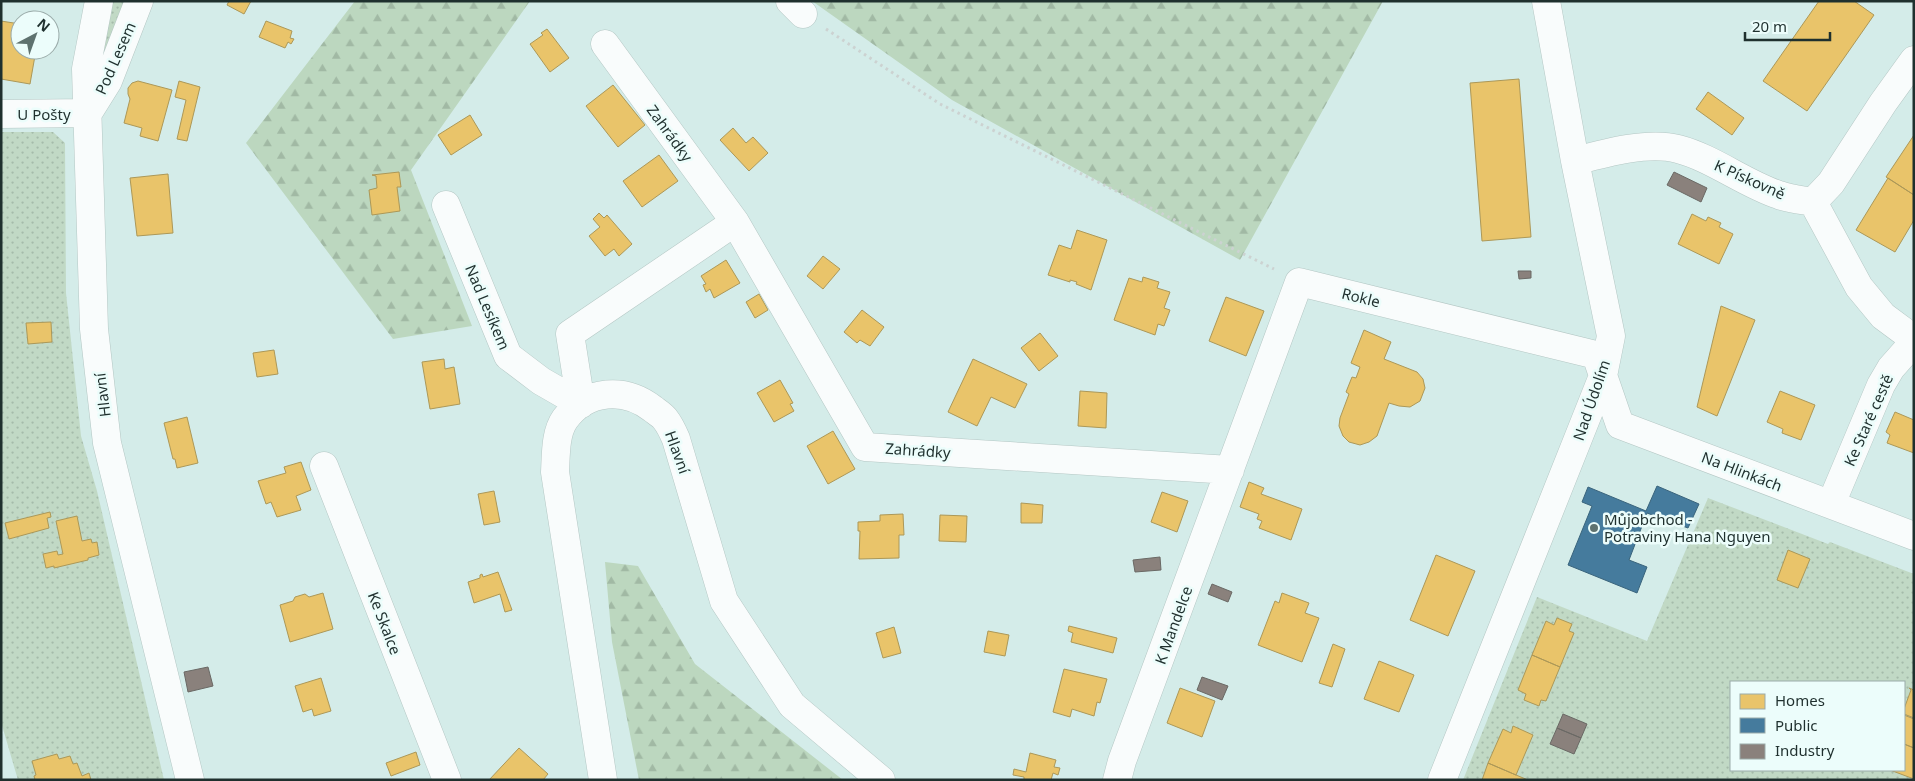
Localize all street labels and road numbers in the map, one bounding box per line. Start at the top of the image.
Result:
street label: Pod Lesem [90,19,140,97]
street label: Zahrádky [643,101,698,166]
street label: U Pošty [17,104,71,124]
street label: K Pískovně [1711,155,1789,203]
street label: Nad Lesíkem [461,261,515,353]
street label: Rokle [1340,283,1382,311]
street label: Nad Údolím [1568,357,1614,443]
street label: Hlavní [89,371,115,418]
street label: Ke Staré cestě [1839,371,1897,469]
street label: Hlavní [661,428,695,477]
street label: Zahrádky [885,438,952,462]
street label: Na Hlinkách [1699,446,1785,496]
street label: K Mandelce [1150,583,1196,667]
street label: Ke Skalce [364,589,406,657]

